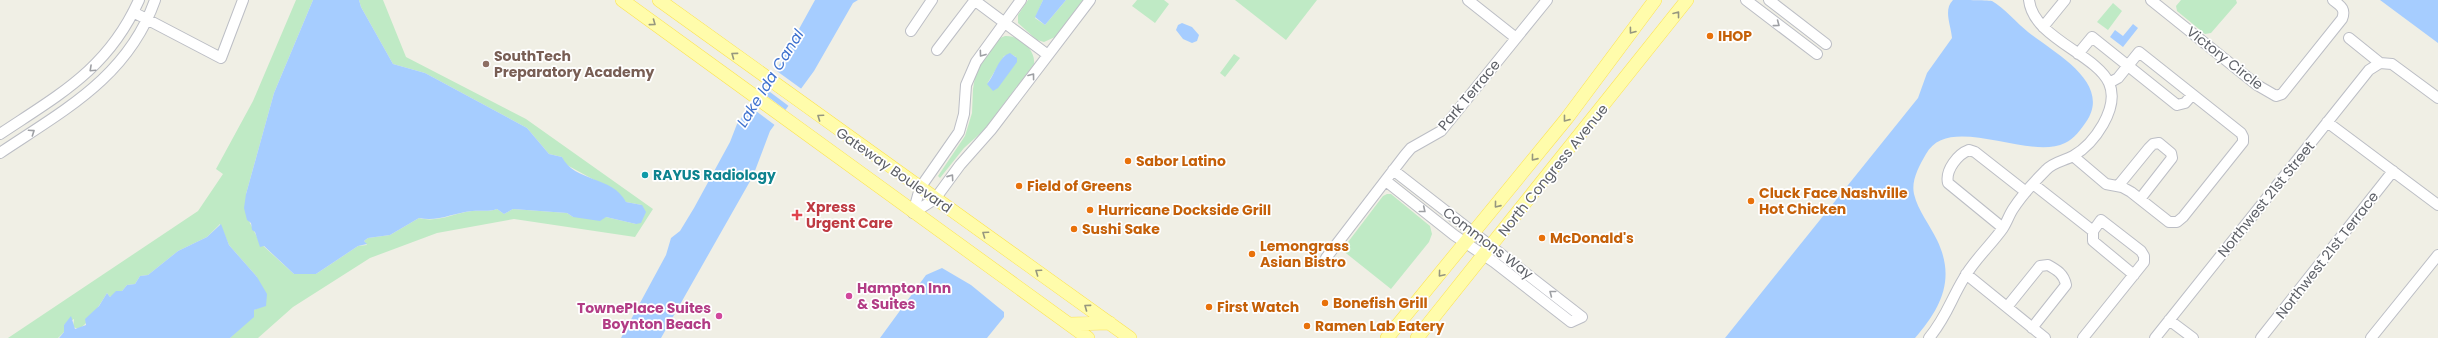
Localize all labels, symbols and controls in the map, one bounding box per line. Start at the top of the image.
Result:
one-way arrow [1672,11,1679,18]
one-way arrow [649,18,656,25]
one-way arrow [1773,19,1780,26]
street label: Victory Circle [2182,22,2268,95]
water label: Lake Ida Canal [731,25,809,131]
place label: IHOP [1718,26,1752,46]
one-way arrow [1629,27,1636,34]
marker: IHOP [1705,31,1715,41]
place label: SouthTech Preparatory Academy [494,46,655,82]
one-way arrow [979,49,986,56]
one-way arrow [731,52,738,59]
street label: Park Terrace [1433,55,1505,135]
marker: SouthTech Preparatory Academy [481,59,491,69]
one-way arrow [89,64,97,72]
one-way arrow [1027,73,1034,80]
street label: North Congress Avenue [1493,99,1613,240]
one-way arrow [817,114,824,122]
one-way arrow [1563,115,1570,122]
street label: Gateway Boulevard [832,122,956,218]
one-way arrow [28,130,35,137]
street label: Northwest 21st Street [2213,137,2319,261]
place label: Sabor Latino [1136,151,1226,171]
one-way arrow [1532,154,1539,161]
marker: Sabor Latino [1123,156,1133,166]
place label: RAYUS Radiology [653,165,776,185]
marker: RAYUS Radiology [640,170,650,180]
one-way arrow [946,174,954,181]
place label: Field of Greens [1027,176,1132,196]
marker: Field of Greens [1014,181,1024,191]
place label: Cluck Face Nashville Hot Chicken [1759,183,1908,219]
street label: Northwest 21st Terrace [2271,187,2383,323]
marker: Cluck Face Nashville Hot Chicken [1746,196,1756,206]
place label: Xpress Urgent Care [806,197,893,233]
place label: Hurricane Dockside Grill [1098,200,1271,220]
one-way arrow [1494,200,1501,207]
street label: Commons Way [1439,202,1537,284]
marker: Hurricane Dockside Grill [1085,205,1095,215]
one-way arrow [1418,206,1425,213]
marker: Xpress Urgent Care [791,209,803,221]
place label: Sushi Sake [1082,219,1160,239]
marker: Sushi Sake [1069,224,1079,234]
place label: McDonald's [1550,228,1634,248]
one-way arrow [982,231,989,239]
marker: McDonald's [1537,233,1547,243]
place label: Lemongrass Asian Bistro [1260,236,1349,272]
marker: Lemongrass Asian Bistro [1247,249,1257,259]
one-way arrow [1035,269,1042,277]
one-way arrow [1438,269,1445,276]
place label: Hampton Inn & Suites [857,278,951,314]
one-way arrow [1549,290,1556,297]
marker: Hampton Inn & Suites [844,291,854,301]
place label: Bonefish Grill [1333,293,1428,313]
place label: First Watch [1217,297,1299,317]
place label: TownePlace Suites Boynton Beach [577,298,711,334]
marker: Bonefish Grill [1320,298,1330,308]
marker: First Watch [1204,302,1214,312]
one-way arrow [1084,304,1091,312]
marker: TownePlace Suites Boynton Beach [714,311,724,321]
place label: Ramen Lab Eatery [1315,316,1445,336]
marker: Ramen Lab Eatery [1302,321,1312,331]

